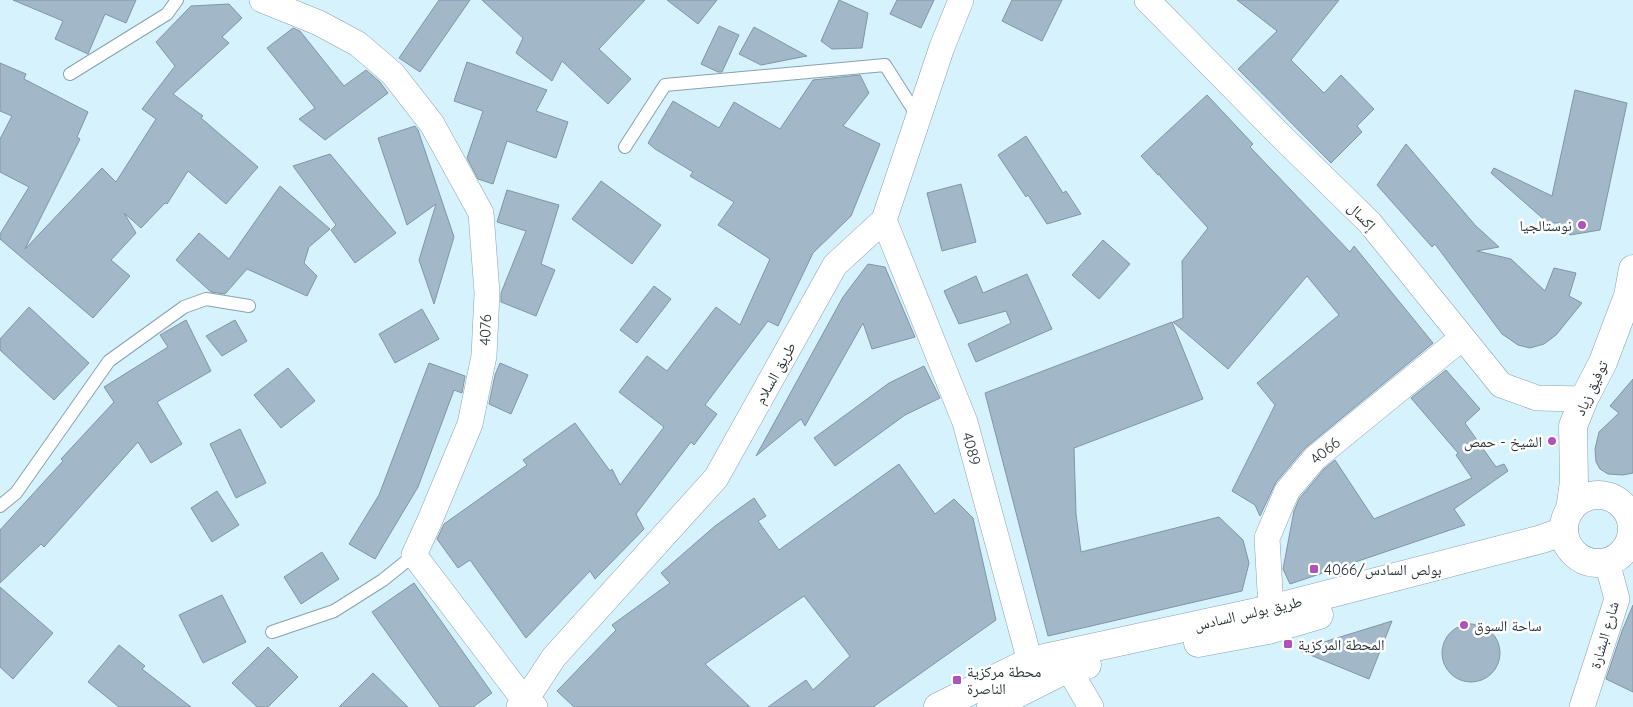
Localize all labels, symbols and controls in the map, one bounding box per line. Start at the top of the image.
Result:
street label: إكسال [1343,198,1380,235]
place label: نوستالجيا [1519,216,1572,235]
marker: نوستالجيا [1576,219,1588,231]
street label: 4076 [475,314,495,346]
street label: طريق السلام [750,339,801,408]
street label: توفيق زياد [1570,357,1613,419]
street label: 4089 [959,430,986,467]
street label: 4066 [1305,432,1343,467]
place label: الشيخ - حمص [1464,432,1542,452]
marker: الشيخ - حمص [1546,435,1558,447]
place label: بولص السادس/4066 [1324,560,1442,580]
marker: بولص السادس/4066 [1308,563,1320,575]
street label: طريق بولس السادس [1192,591,1304,636]
street label: شارع البشارة [1585,599,1624,671]
place label: ساحة السوق [1474,616,1542,636]
marker: ساحة السوق [1458,619,1470,631]
place label: المحطة المركزية [1298,635,1384,654]
marker: المحطة المركزية [1282,638,1294,650]
place label: محطة مركزية الناصرة [967,662,1041,698]
marker: محطة مركزية الناصرة [951,674,963,686]

